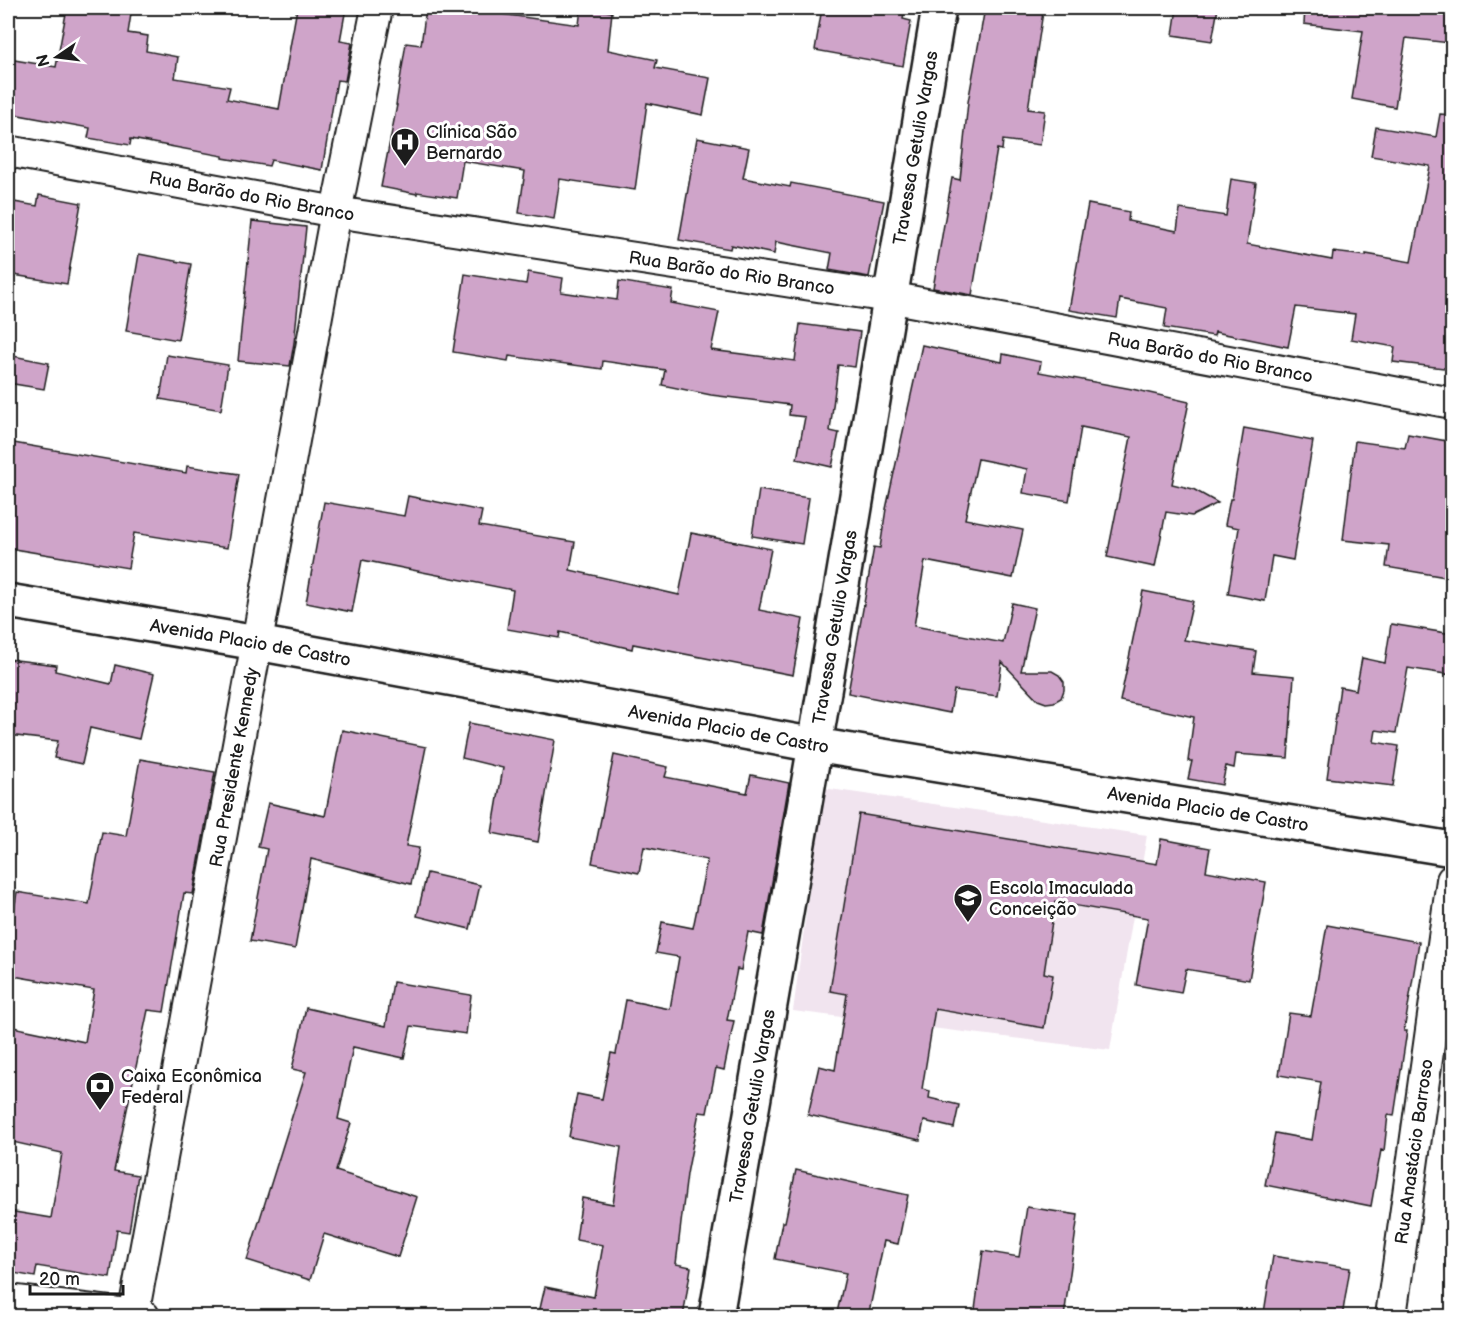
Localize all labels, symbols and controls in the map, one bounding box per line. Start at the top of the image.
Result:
north arrow [27,27,87,87]
street label: Travessa Getulio Vargas [889,49,943,247]
text: N [33,52,55,68]
place label: Clínica São Bernardo [426,122,517,164]
hospital icon: Clínica São Bernardo [389,126,421,168]
street label: Rua Barão do Rio Branco [147,167,356,226]
street label: Rua Barão do Rio Branco [627,247,836,300]
street label: Rua Barão do Rio Branco [1106,328,1314,388]
street label: Travessa Getulio Vargas [809,529,862,726]
street label: Avenida Placio de Castro [148,615,352,671]
street label: Rua Presidente Kennedy [206,665,263,869]
street label: Avenida Placio de Castro [627,701,830,758]
street label: Avenida Placio de Castro [1106,783,1310,836]
place label: Escola Imaculada Conceição [989,878,1133,920]
school or university icon: Escola Imaculada Conceição [952,882,984,924]
street label: Travessa Getulio Vargas [726,1008,780,1205]
street label: Rua Anastácio Barroso [1391,1058,1438,1246]
place label: Caixa Econômica Federal [121,1066,262,1108]
bank icon: Caixa Econômica Federal [84,1070,116,1112]
scale bar [30,1258,123,1296]
text: 20 m [39,1269,80,1290]

